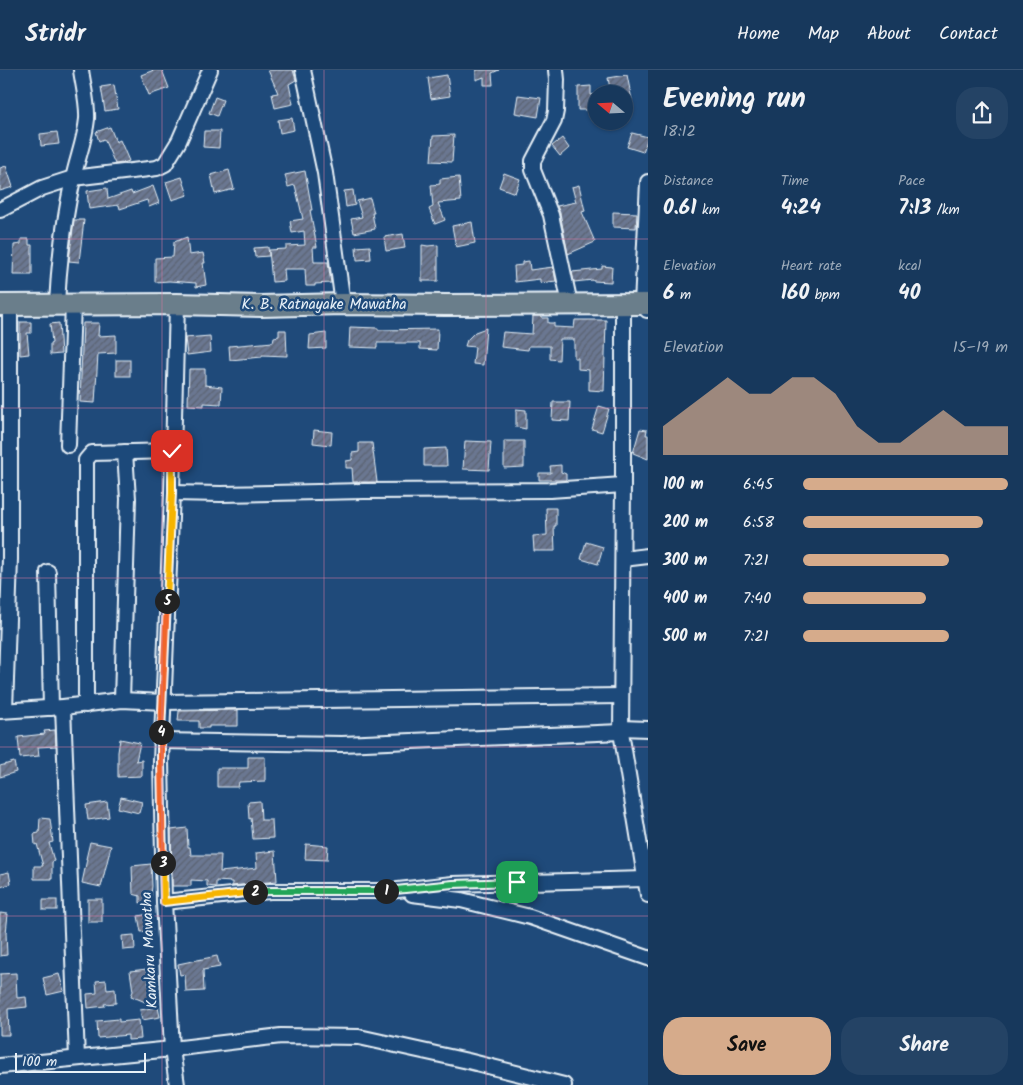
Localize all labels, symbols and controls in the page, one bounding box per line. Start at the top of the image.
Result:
text: Stridr [25,15,86,54]
text: Home [737,20,780,49]
text: Map [808,20,839,49]
text: About [867,20,911,49]
text: Contact [939,20,998,49]
text: Evening run [663,77,806,122]
north arrow [588,85,632,130]
map controls [588,85,633,130]
button: share [956,87,1008,139]
text: 18:12 [663,119,696,144]
text: Distance [663,170,713,192]
text: Time [781,170,809,192]
text: Pace [898,170,925,192]
text: 0.61 [663,192,696,225]
text: 4:24 [781,192,821,225]
text: 7:13 [898,192,931,225]
text: km [696,199,720,221]
text: /km [931,199,960,221]
text: Elevation [663,255,716,277]
text: Heart rate [781,255,842,277]
text: kcal [898,255,921,277]
text: 6 [663,277,674,310]
text: 160 [781,277,809,310]
text: 40 [898,277,921,310]
text: m [674,284,691,306]
text: bpm [809,284,840,306]
street label: K. B. Ratnayake Mawatha [242,293,406,317]
text: Elevation [663,335,724,360]
text: 15–19 m [953,335,1008,360]
pin [151,430,193,472]
icon: check [158,437,186,465]
text: 100 m [663,472,704,497]
text: 6:45 [743,472,773,497]
text: 200 m [663,510,708,535]
text: 6:58 [743,510,774,535]
text: 300 m [663,548,707,573]
text: 7:21 [743,548,769,573]
text: 400 m [663,586,707,611]
text: 7:40 [743,586,771,611]
pin: 5 [154,588,180,614]
text: 5 [164,590,171,612]
text: 500 m [663,624,707,649]
text: 7:21 [743,624,769,649]
pin: 4 [148,720,174,744]
text: 4 [158,721,165,743]
pin: 3 [150,850,176,876]
text: 3 [160,852,167,874]
pin [496,861,538,903]
icon: arrive [503,868,531,896]
pin: 1 [374,878,398,904]
pin: 2 [242,880,268,904]
text: 1 [384,880,389,902]
text: 2 [251,881,260,903]
street label: Kamkaru Mawatha [135,891,165,1009]
button: Save [663,1017,831,1075]
button: Share [841,1017,1008,1075]
scale bar [15,1050,146,1073]
text: 100 m [22,1051,57,1073]

